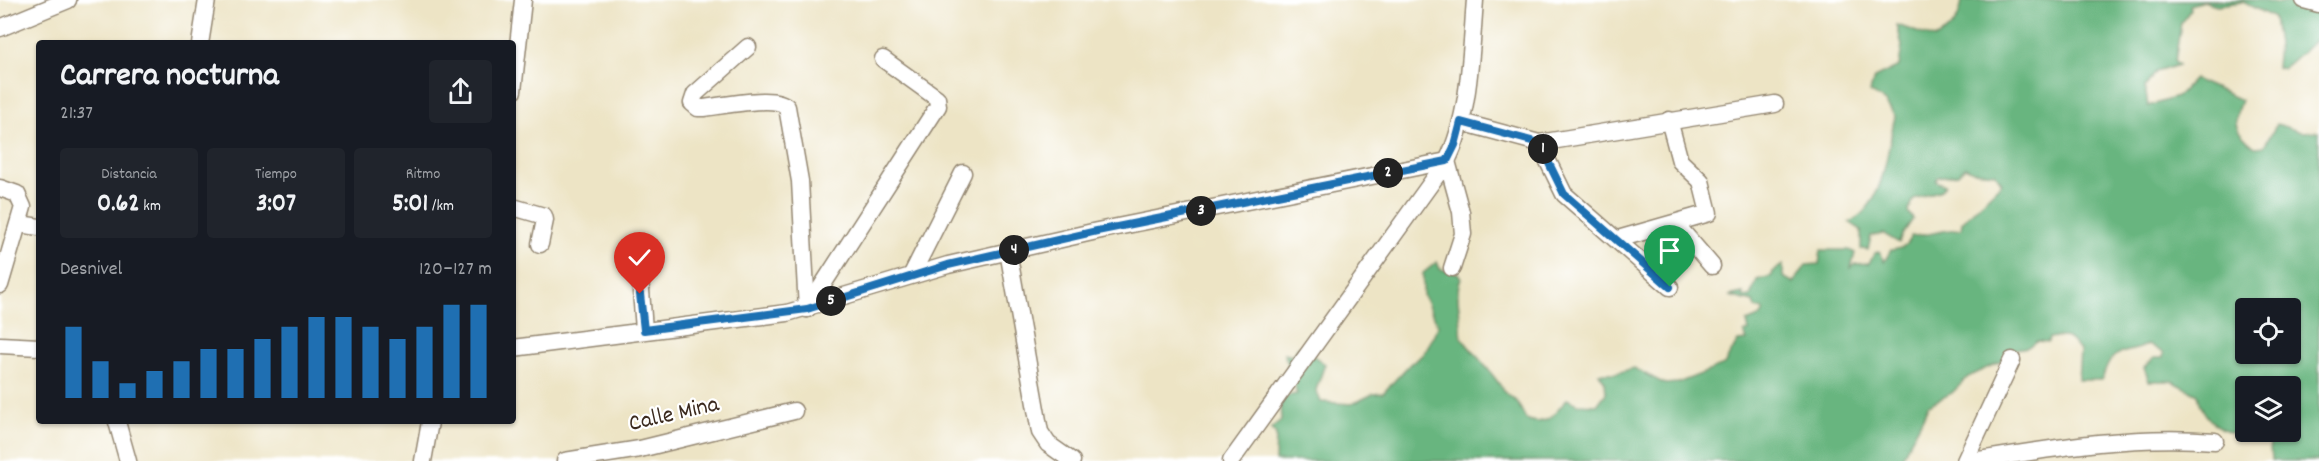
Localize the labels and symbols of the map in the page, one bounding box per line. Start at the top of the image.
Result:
pin: 1 [1528,134,1558,164]
pin: 2 [1373,158,1403,188]
pin: 3 [1186,196,1216,226]
pin [1644,225,1695,287]
pin [614,232,665,294]
pin: 4 [999,235,1029,265]
pin: 5 [816,286,846,316]
street label: Calle Mina [626,388,723,442]

